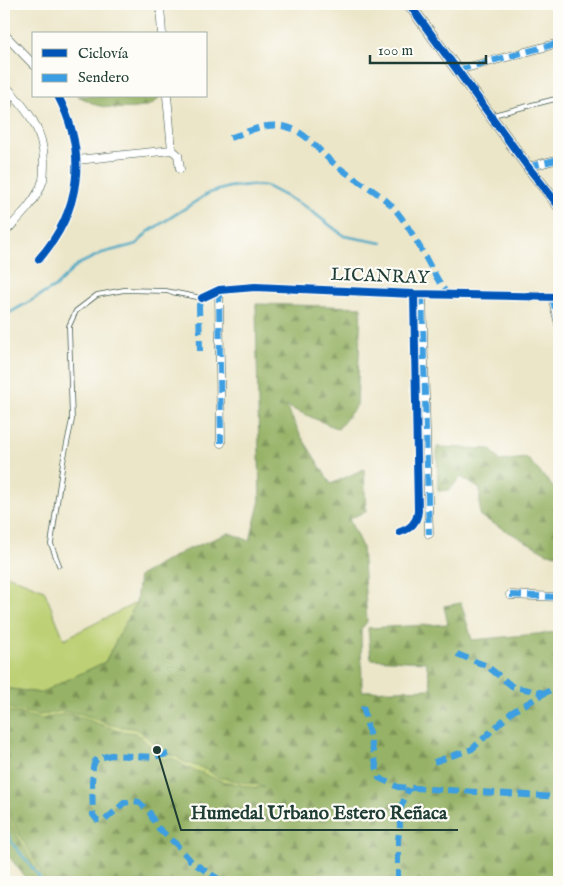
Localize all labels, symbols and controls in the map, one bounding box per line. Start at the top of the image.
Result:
legend [32,32,208,98]
scale bar [370,32,487,64]
text: 100 m [378,41,414,60]
text: Ciclovía [78,44,129,63]
text: Sendero [78,68,129,87]
street label: LICANRAY [330,264,430,290]
callout: Humedal Urbano Estero Reñaca [181,796,458,830]
text: Humedal Urbano Estero Reñaca [191,802,448,826]

